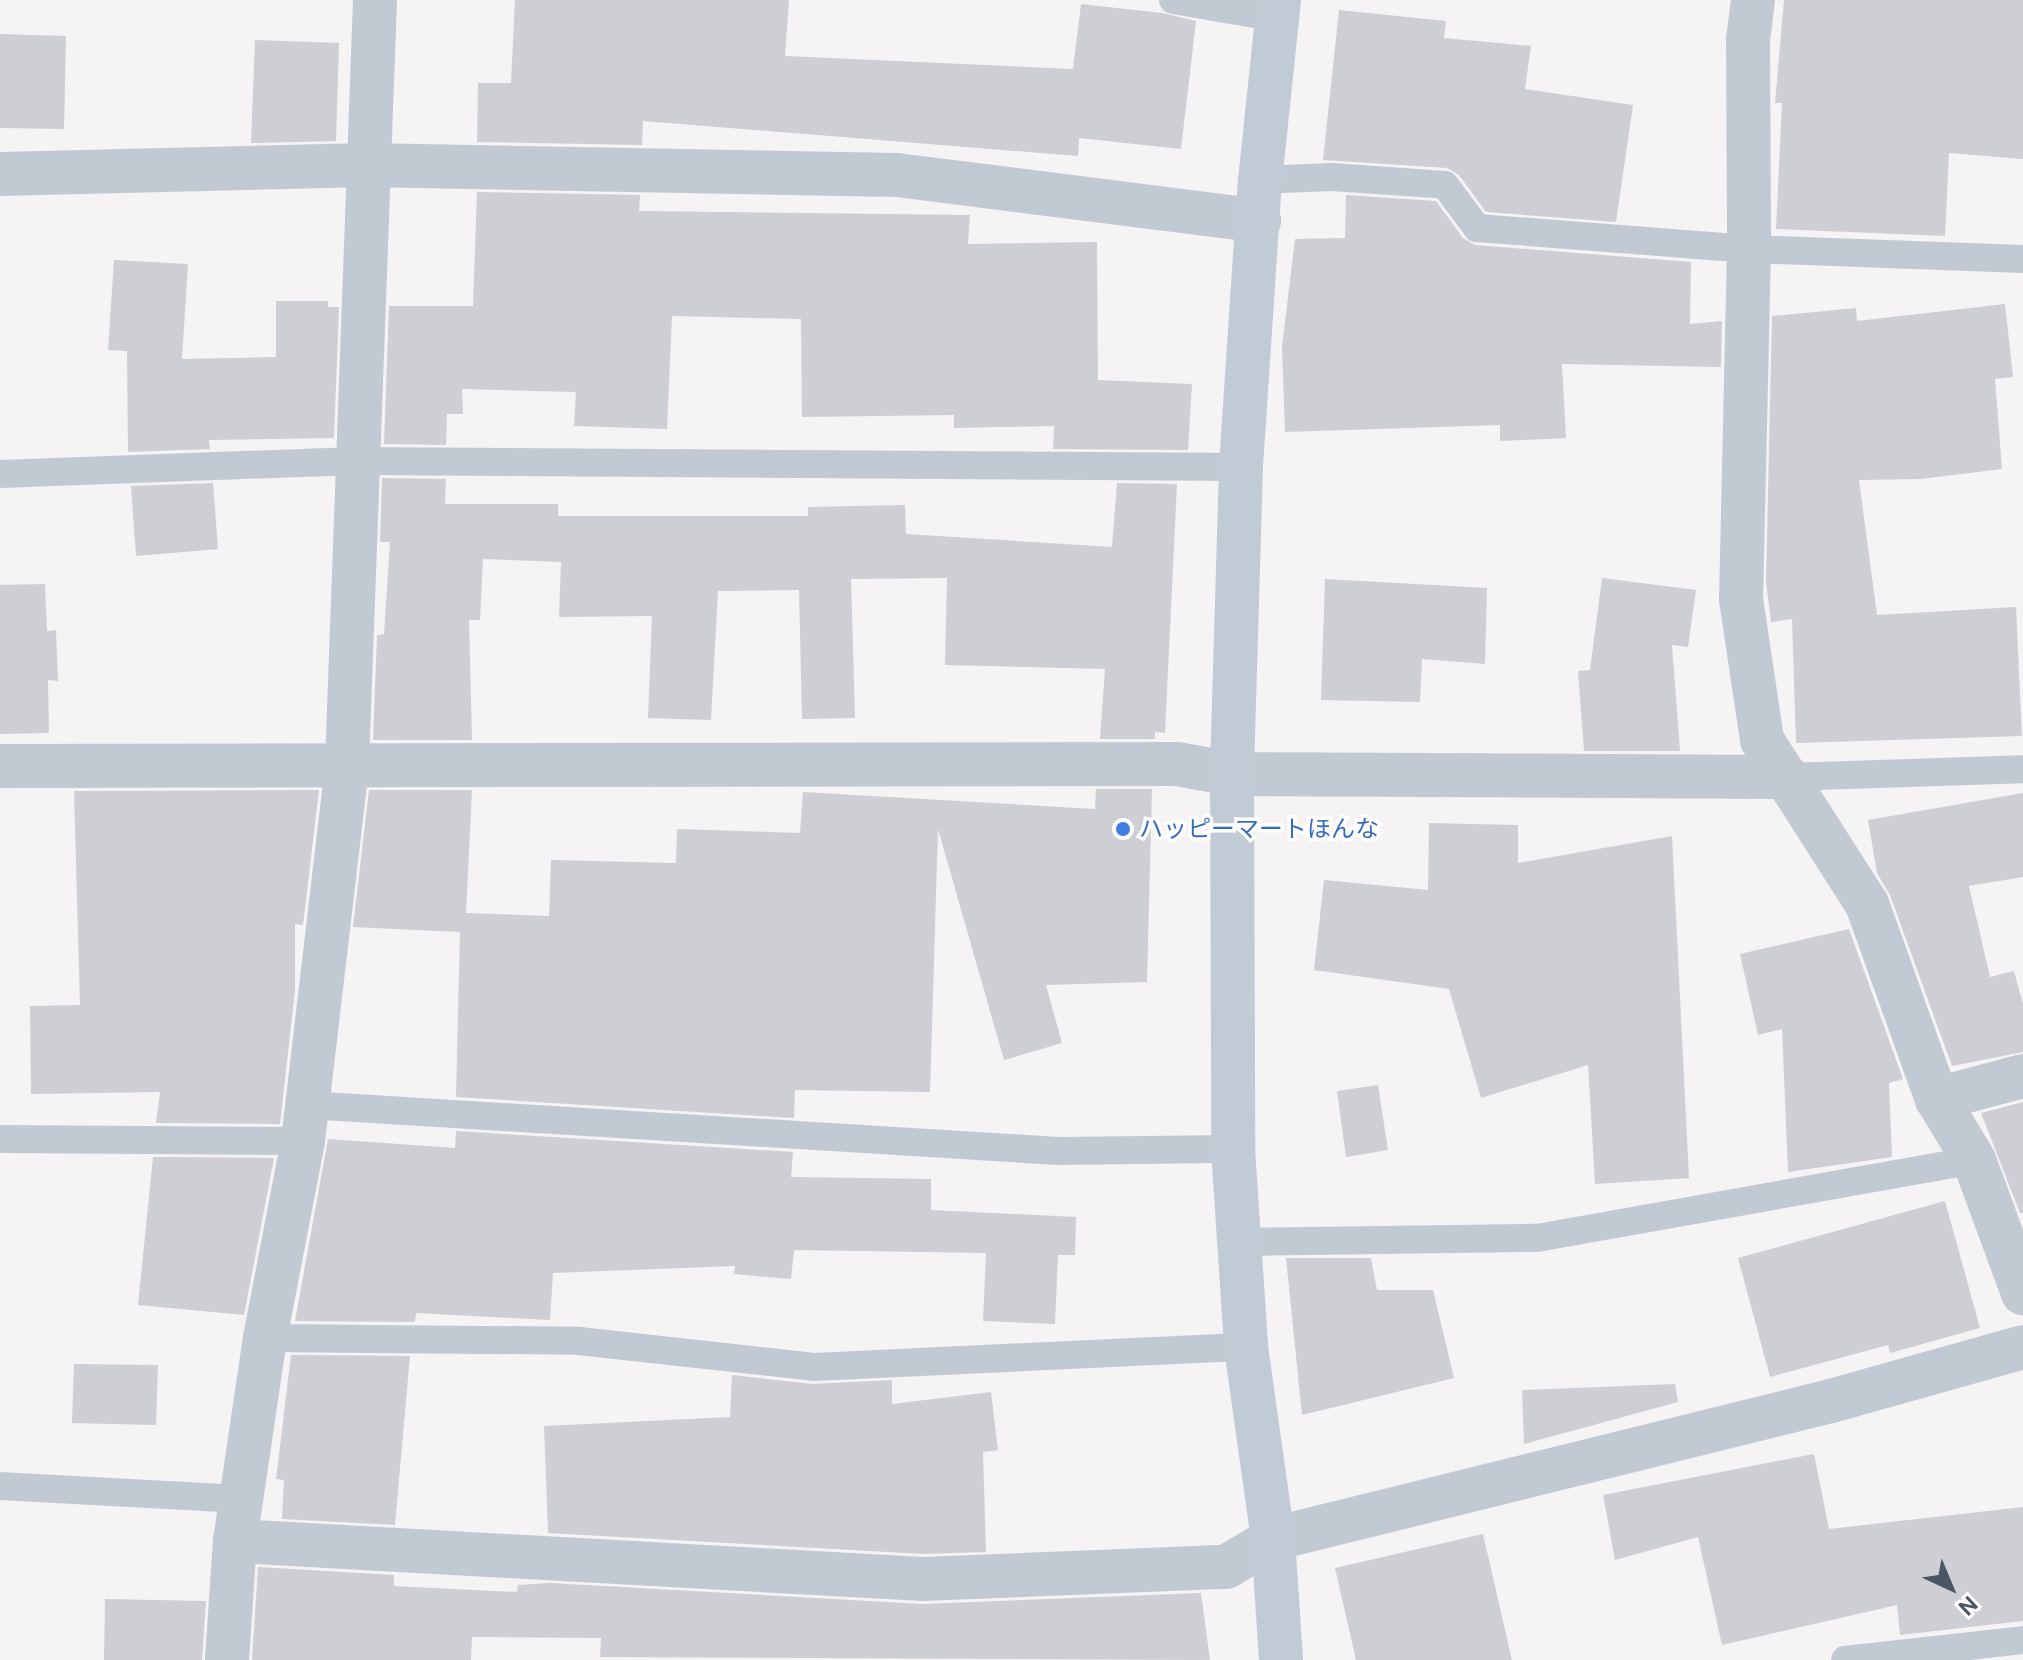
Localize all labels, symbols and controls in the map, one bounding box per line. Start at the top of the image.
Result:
place label: ハッピーマートほんな [1139,815,1379,843]
marker: ハッピーマートほんな [1114,820,1132,838]
north arrow [1911,1548,1991,1628]
text: N [1952,1590,1984,1622]

